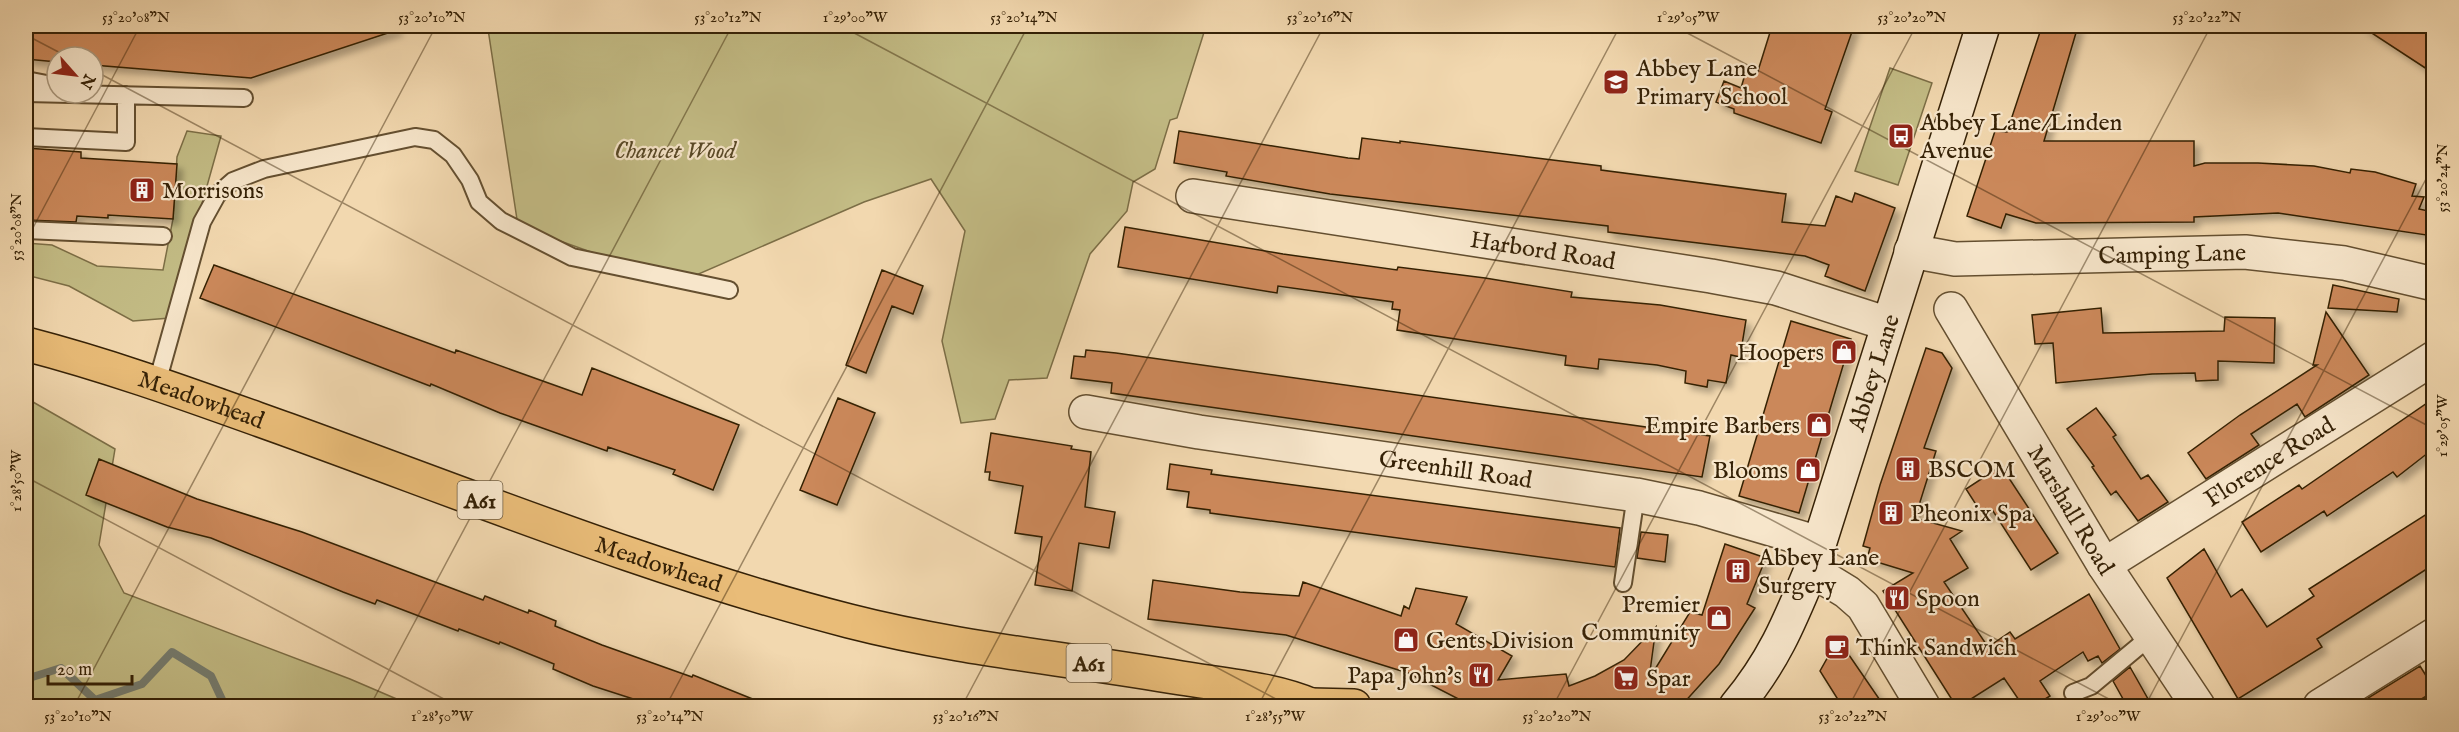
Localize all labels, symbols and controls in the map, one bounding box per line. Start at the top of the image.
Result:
text: 53°20'08"N [102,8,170,27]
text: 53°20'10"N [398,8,466,27]
text: 53°20'12"N [694,8,762,27]
text: 1°29'00"W [823,8,888,27]
text: 53°20'14"N [990,8,1058,27]
text: 53°20'16"N [1287,8,1353,27]
text: 1°29'05"W [1657,8,1720,27]
text: 53°20'20"N [1877,8,1947,27]
text: 53°20'22"N [2173,8,2241,27]
north arrow [45,45,105,105]
place label: Abbey Lane Primary School [1635,54,1788,113]
school or university icon: Abbey Lane Primary School [1601,67,1631,97]
text: N [74,69,99,92]
place label: Abbey Lane/Linden Avenue [1919,108,2122,167]
bus stop icon: Abbey Lane/Linden Avenue [1886,121,1916,151]
park label: Chancet Wood [614,136,737,167]
text: 53°20'24"N [2433,143,2452,213]
building icon: Morrisons [127,175,157,205]
place label: Morrisons [162,176,264,207]
text: 53°20'08"N [7,193,26,261]
street label: Harbord Road [1468,225,1618,278]
street label: Camping Lane [2098,238,2246,273]
street label: Abbey Lane [1841,311,1908,437]
shop icon: Hoopers [1829,337,1859,367]
place label: Hoopers [1737,338,1824,369]
street label: Meadowhead [134,364,268,437]
text: 1°29'05"W [2433,394,2452,457]
shop icon: Empire Barbers [1804,410,1834,440]
street label: Florence Road [2199,410,2341,515]
place label: Empire Barbers [1644,411,1800,442]
street label: Marshall Road [2019,440,2121,582]
street label: Greenhill Road [1377,444,1534,497]
text: 1°28'50"W [7,449,26,512]
building icon: BSCOM [1893,454,1923,484]
shop icon: Blooms [1793,455,1823,485]
place label: BSCOM [1928,455,2016,486]
place label: Blooms [1713,456,1788,487]
road number: A61 [458,481,502,519]
building icon: Pheonix Spa [1876,498,1906,528]
place label: Pheonix Spa [1910,499,2033,530]
street label: Meadowhead [591,530,726,601]
place label: Abbey Lane Surgery [1757,543,1879,602]
building icon: Abbey Lane Surgery [1723,556,1753,586]
restaurant icon: Spoon [1882,583,1912,613]
place label: Spoon [1916,584,1980,615]
place label: Premier Community [1581,590,1700,649]
shop icon: Premier Community [1704,603,1734,633]
shop icon: Gents Division [1391,625,1421,655]
place label: Gents Division [1426,626,1574,657]
cafe icon: Think Sandwich [1822,632,1852,662]
place label: Think Sandwich [1856,633,2017,664]
road number: A61 [1066,644,1112,682]
scale bar [48,648,132,686]
text: 20 m [57,659,92,682]
restaurant icon: Papa John's [1466,660,1496,690]
place label: Papa John's [1347,661,1462,692]
supermarket icon: Spar [1611,663,1641,693]
place label: Spar [1646,664,1691,695]
text: 53°20'10"N [44,707,112,726]
text: 1°28'50"W [411,707,474,726]
text: 53°20'14"N [636,707,704,726]
text: 53°20'16"N [933,707,999,726]
text: 1°28'55"W [1245,707,1306,726]
text: 53°20'20"N [1522,707,1592,726]
text: 53°20'22"N [1819,707,1887,726]
text: 1°29'00"W [2076,707,2141,726]

